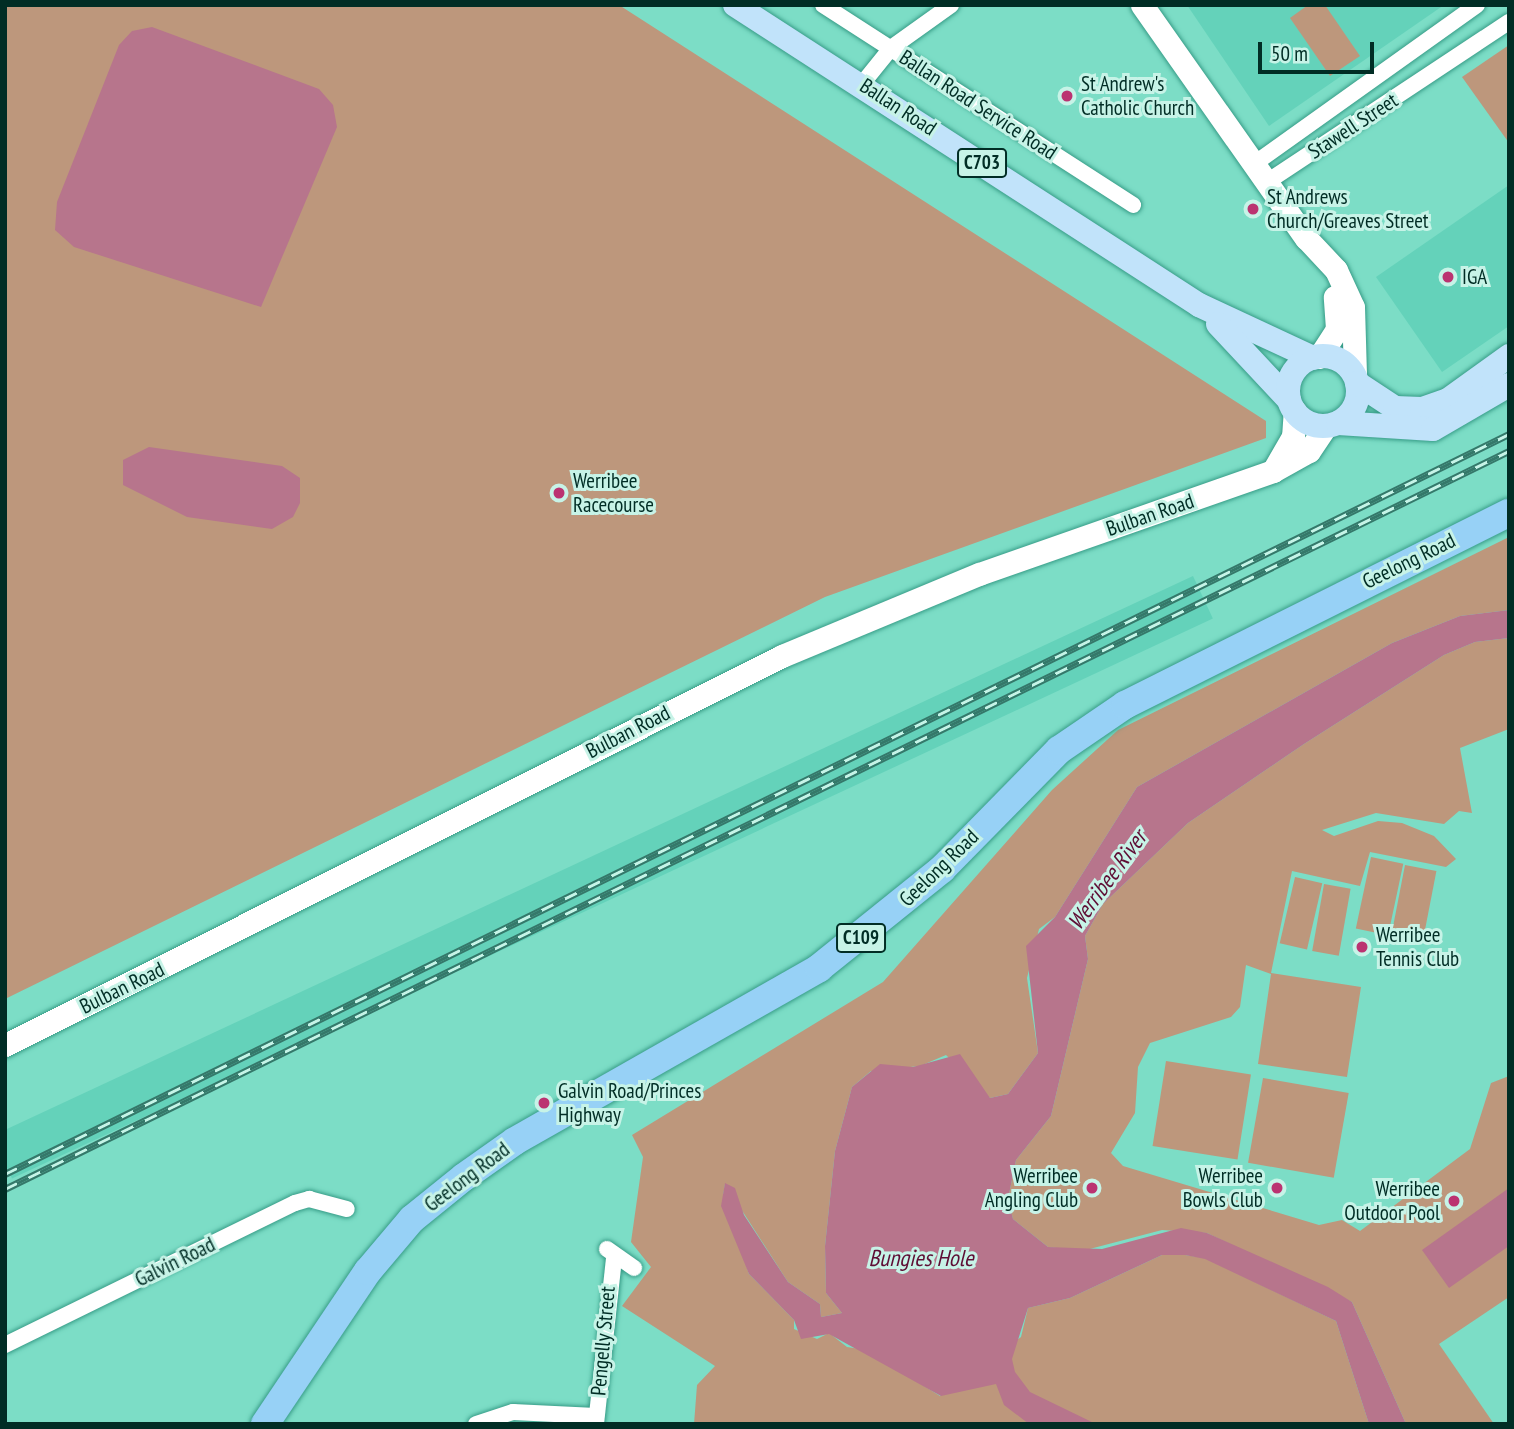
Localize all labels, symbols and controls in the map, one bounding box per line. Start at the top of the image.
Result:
scale bar [1262,28,1378,72]
text: 50 m [1271,40,1308,67]
street label: Ballan Road Service Road [895,45,1061,165]
place label: St Andrew's Catholic Church [1081,71,1195,121]
street label: Ballan Road [855,73,941,141]
marker: St Andrew's Catholic Church [1059,88,1075,104]
street label: Stawell Street [1303,88,1403,164]
road number: C703 [956,148,1008,178]
place label: St Andrews Church/Greaves Street [1267,184,1429,234]
marker: St Andrews Church/Greaves Street [1245,201,1261,217]
place label: IGA [1462,264,1487,290]
marker: IGA [1440,269,1456,285]
place label: Werribee Racecourse [573,468,654,518]
marker: Werribee Racecourse [551,485,567,501]
street label: Bulban Road [1103,488,1197,542]
street label: Geelong Road [1359,528,1459,594]
street label: Bulban Road [582,700,674,764]
street label: Geelong Road [894,824,984,912]
water label: Werribee River [1062,825,1152,935]
road number: C109 [835,922,887,954]
place label: Werribee Tennis Club [1376,922,1459,972]
marker: Werribee Tennis Club [1354,939,1370,955]
street label: Bulban Road [76,957,168,1019]
place label: Galvin Road/Princes Highway [558,1078,701,1128]
marker: Galvin Road/Princes Highway [536,1095,552,1111]
street label: Geelong Road [419,1137,515,1217]
place label: Werribee Angling Club [985,1163,1078,1213]
place label: Werribee Bowls Club [1183,1163,1263,1213]
place label: Werribee Outdoor Pool [1344,1176,1440,1226]
marker: Werribee Angling Club [1084,1180,1100,1196]
marker: Werribee Bowls Club [1269,1180,1285,1196]
marker: Werribee Outdoor Pool [1446,1193,1462,1209]
street label: Galvin Road [131,1232,219,1292]
water label: Bungies Hole [868,1244,974,1272]
street label: Pengelly Street [586,1285,620,1397]

